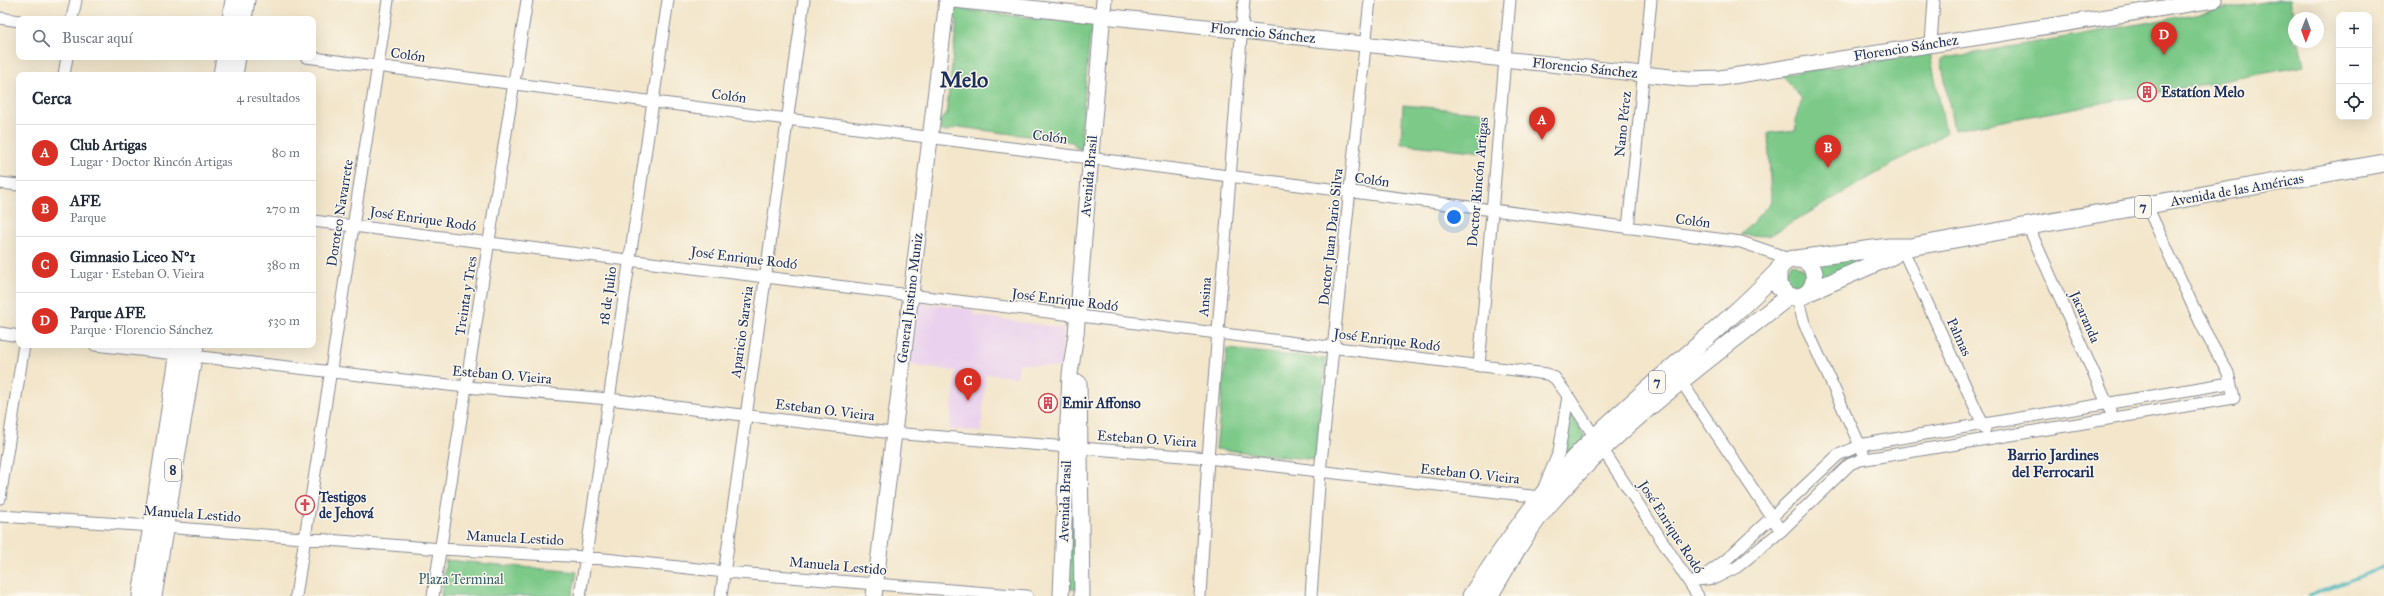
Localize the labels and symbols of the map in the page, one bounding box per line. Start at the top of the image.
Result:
north arrow [2288,12,2324,48]
street label: Florencio Sánchez [1209,19,1317,47]
pin: D [2151,22,2177,55]
street label: Florencio Sánchez [1852,31,1960,65]
street label: Colón [389,44,427,66]
street label: Florencio Sánchez [1531,54,1639,82]
district label: Melo [940,66,988,93]
building icon: Estatíon Melo [2136,81,2158,103]
place label: Estatíon Melo [2161,84,2245,101]
street label: Colón [711,85,748,107]
street label: Nano Pérez [1611,90,1635,158]
pin: A [1529,107,1555,140]
street label: Doctor Rincón Artigas [1464,116,1492,248]
street label: Colón [1032,126,1069,148]
street label: Avenida Brasil [1077,134,1101,218]
pin: B [1815,135,1841,168]
street label: Doroteo Navarrete [323,158,357,268]
street label: Doctor Juan Dario Silva [1315,167,1348,307]
street label: Colón [1353,169,1391,191]
street label: Avenida de las Américas [2168,170,2305,210]
road number: 7 [2135,196,2151,218]
street label: José Enrique Rodó [367,203,477,236]
your location [1444,207,1464,227]
street label: Colón [1675,210,1712,232]
street label: General Justino Muniz [894,231,928,364]
street label: José Enrique Rodó [688,243,798,274]
street label: Treinta y Tres [451,255,481,337]
street label: 18 de Julio [595,265,622,327]
street label: Ansina [1195,277,1215,318]
street label: Aparicio Saravia [727,285,757,380]
street label: José Enrique Rodó [1009,285,1119,316]
street label: Jacaranda [2064,287,2104,346]
street label: Palmas [1943,315,1975,359]
street label: José Enrique Rodó [1331,325,1441,356]
street label: Esteban O. Vieira [451,362,553,388]
pin: C [955,368,981,401]
road number: 7 [1649,371,1665,393]
building icon: Emir Affonso [1037,392,1059,414]
street label: Esteban O. Vieira [774,395,876,425]
place label: Emir Affonso [1062,395,1141,412]
street label: Esteban O. Vieira [1097,427,1198,451]
district label: Barrio Jardines del Ferrocaril [2007,446,2099,481]
road number: 8 [165,459,181,481]
street label: Avenida Brasil [1055,460,1075,543]
street label: Esteban O. Vieira [1419,460,1521,488]
street label: José Enrique Rodó [1633,476,1707,577]
place label: Testigos de Jehová [318,489,375,523]
church icon: Testigos de Jehová [294,494,316,516]
street label: Manuela Lestido [142,502,242,526]
street label: Manuela Lestido [466,527,564,549]
street label: Manuela Lestido [788,553,888,579]
park label: Plaza Terminal [418,571,504,588]

